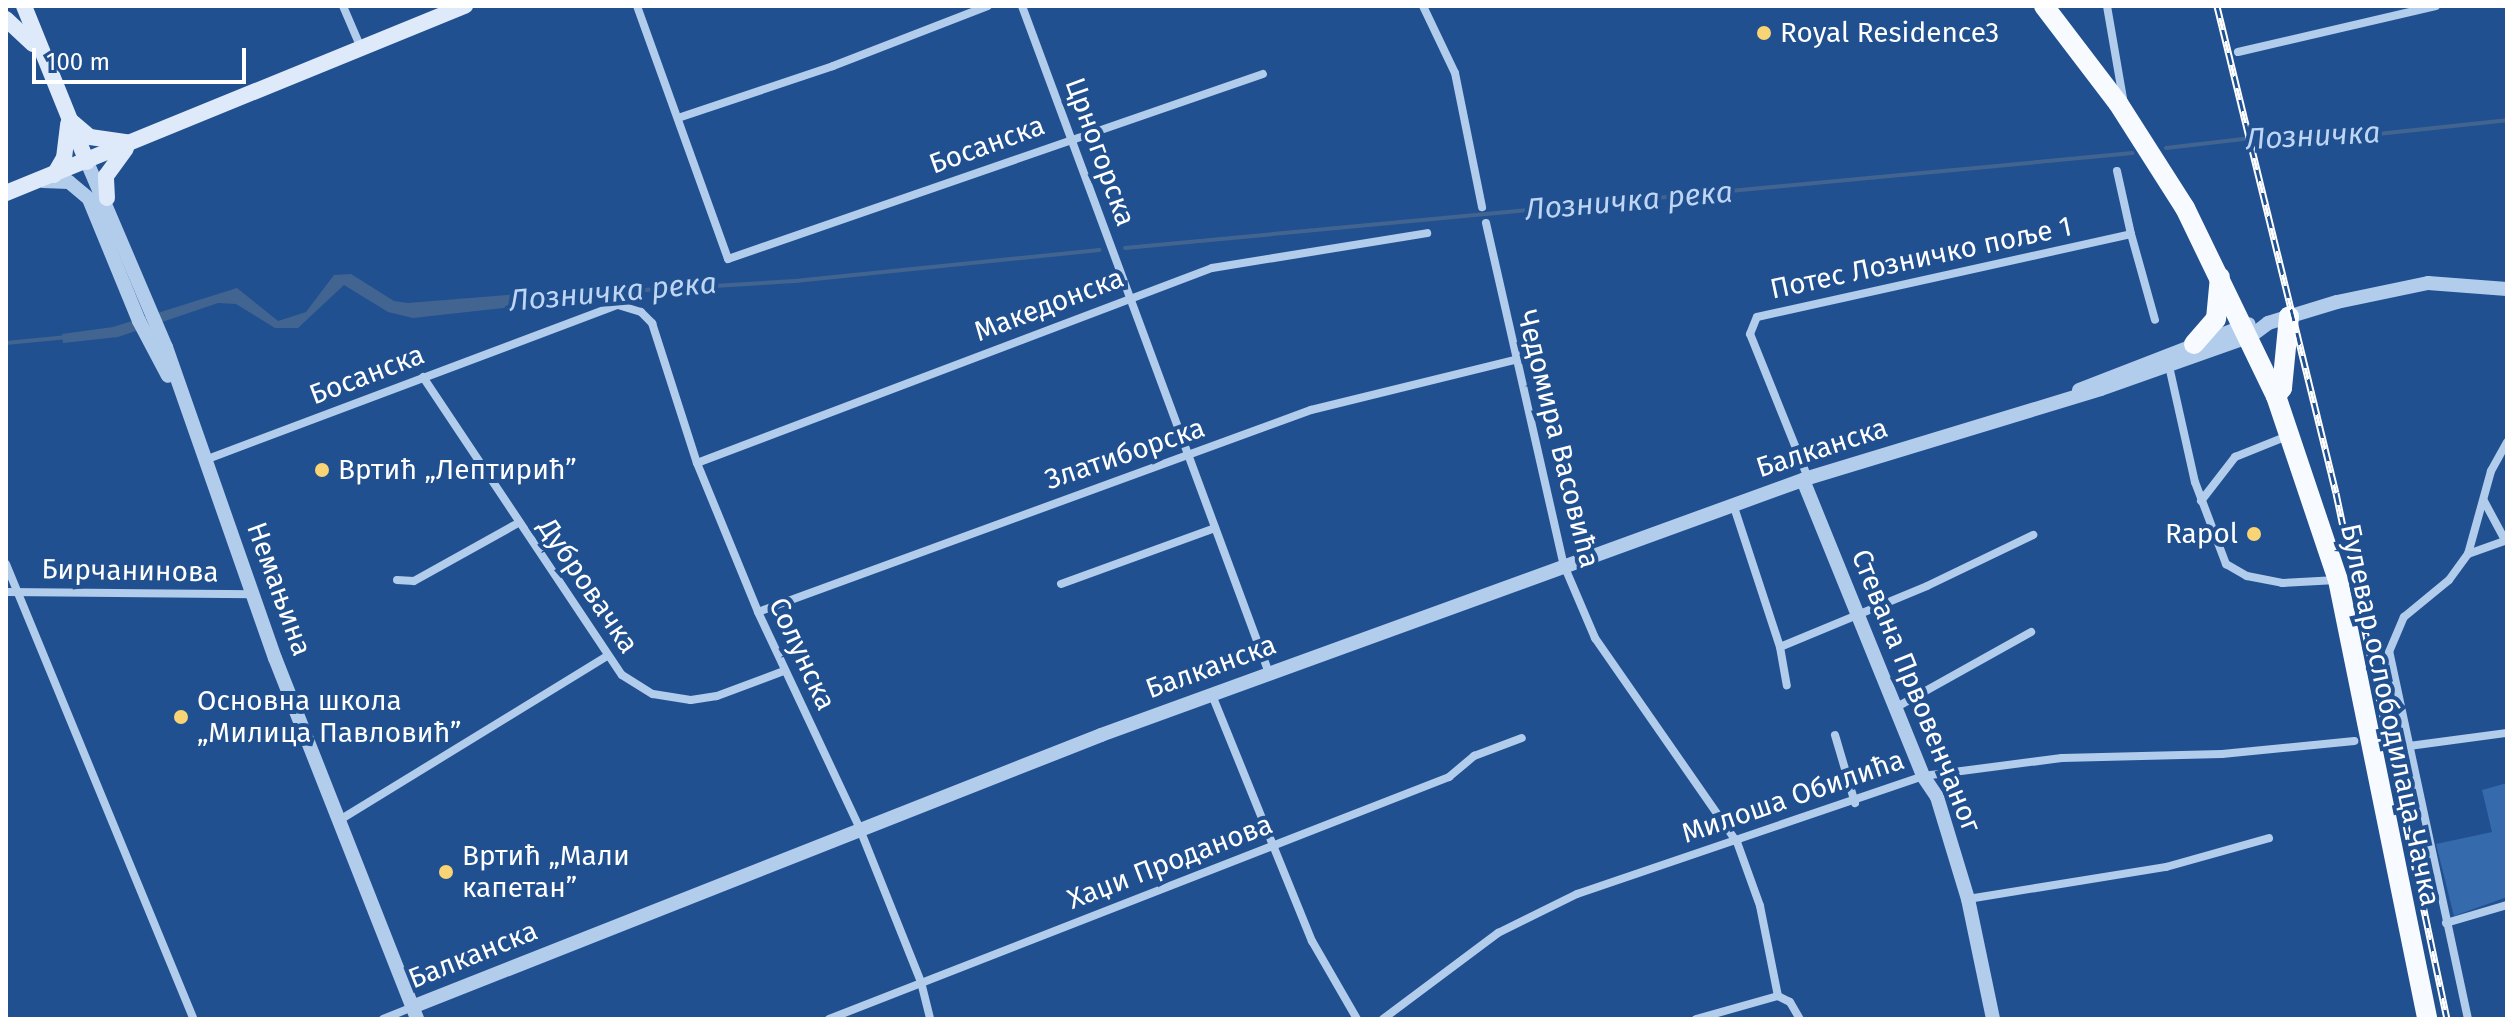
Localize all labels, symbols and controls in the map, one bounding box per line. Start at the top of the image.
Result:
place label: Royal Residence3 [1780,16,1999,50]
marker: Royal Residence3 [1755,24,1773,42]
scale bar [36,32,250,82]
text: 100 m [46,48,110,76]
street label: Црногорска [1058,73,1142,231]
street label: Босанска [925,109,1049,181]
water label: Лозничка [2245,114,2381,158]
water label: Лозничка река [1524,174,1734,228]
street label: Потес Лозничко поље 1 [1767,210,2075,306]
street label: Македонска [969,261,1129,349]
water label: Лозничка река [508,265,718,319]
street label: Чедомира Васовића [1510,307,1606,571]
street label: Босанска [305,338,429,412]
street label: Златиборска [1041,411,1209,497]
street label: Балканска [1752,411,1892,485]
place label: Вртић „Лептирић” [338,453,577,487]
marker: Вртић „Лептирић” [313,461,331,479]
street label: Дубровачка [531,512,645,660]
place label: Rapol [2165,517,2238,551]
street label: Немањина [239,518,319,660]
street label: Булевар ослободилаца Чачка [2333,521,2447,909]
marker: Rapol [2245,525,2263,543]
street label: Стевана Првовенчаног [1844,545,1988,837]
street label: Бирчанинова [41,553,219,589]
street label: Солунска [761,592,843,716]
street label: Балканска [1141,628,1281,706]
place label: Основна школа „Милица Павловић” [197,684,461,750]
marker: Основна школа „Милица Павловић” [172,708,190,726]
street label: Милоша Обилића [1677,743,1909,851]
street label: Хаџи Проданова [1063,807,1277,917]
place label: Вртић „Мали капетан” [462,839,630,905]
marker: Вртић „Мали капетан” [437,863,455,881]
street label: Балканска [404,914,542,996]

